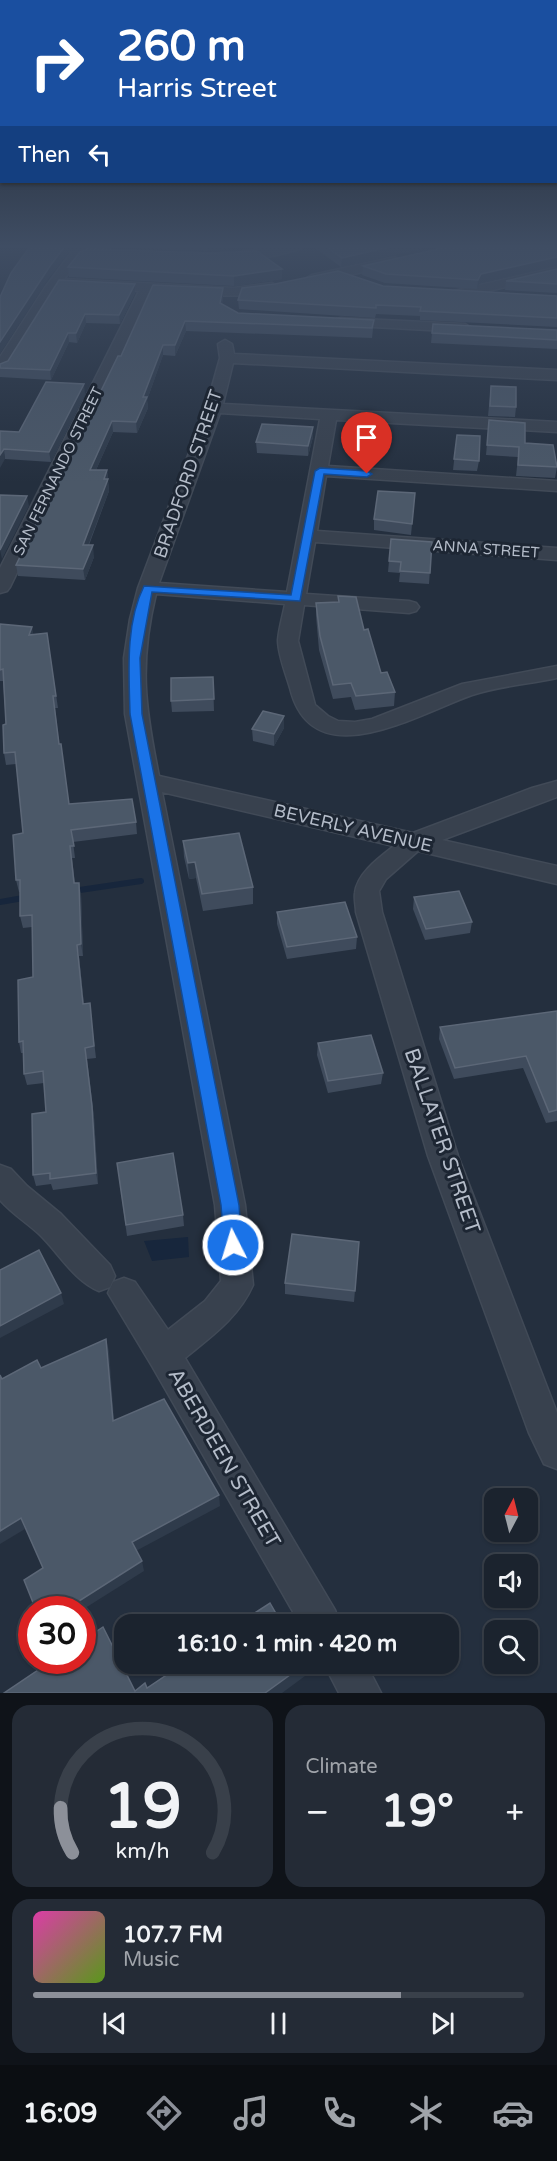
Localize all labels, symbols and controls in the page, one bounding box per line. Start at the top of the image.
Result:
text: 260 m [117,21,246,72]
icon: right [18,24,96,102]
text: Harris Street [117,72,277,105]
icon: left [83,138,116,171]
text: Then [18,142,71,168]
street label: SAN FERNANDO STREET [9,384,107,558]
street label: BRADFORD STREET [149,387,227,561]
pin [341,412,392,474]
icon: arrive [350,421,383,454]
street label: ANNA STREET [432,536,540,562]
street label: BEVERLY AVENUE [272,799,434,857]
street label: BALLATER STREET [399,1045,486,1237]
position arrow [201,1213,265,1277]
street label: ABERDEEN STREET [162,1364,286,1552]
north arrow [484,1488,538,1542]
map controls [484,1488,538,1674]
button: sound [484,1554,538,1608]
speed limit sign: 30 [18,1596,96,1674]
button: search [484,1620,538,1674]
text: 16:10 · 1 min · 420 m [176,1631,397,1657]
text: Climate [306,1755,378,1779]
text: 19 [103,1770,181,1845]
text: 19° [380,1785,454,1839]
text: − [306,1793,329,1832]
text: + [505,1793,524,1832]
text: km/h [115,1838,169,1864]
text: 107.7 FM [123,1922,223,1948]
text: Music [123,1948,179,1972]
icon: previous [98,2007,131,2040]
icon: pause [262,2007,295,2040]
icon: next [426,2007,459,2040]
icon: directions [143,2092,185,2134]
icon: music [230,2092,272,2134]
icon: phone [318,2092,360,2134]
icon: climate [405,2092,447,2134]
icon: car [492,2092,534,2134]
text: 16:09 [23,2097,98,2130]

